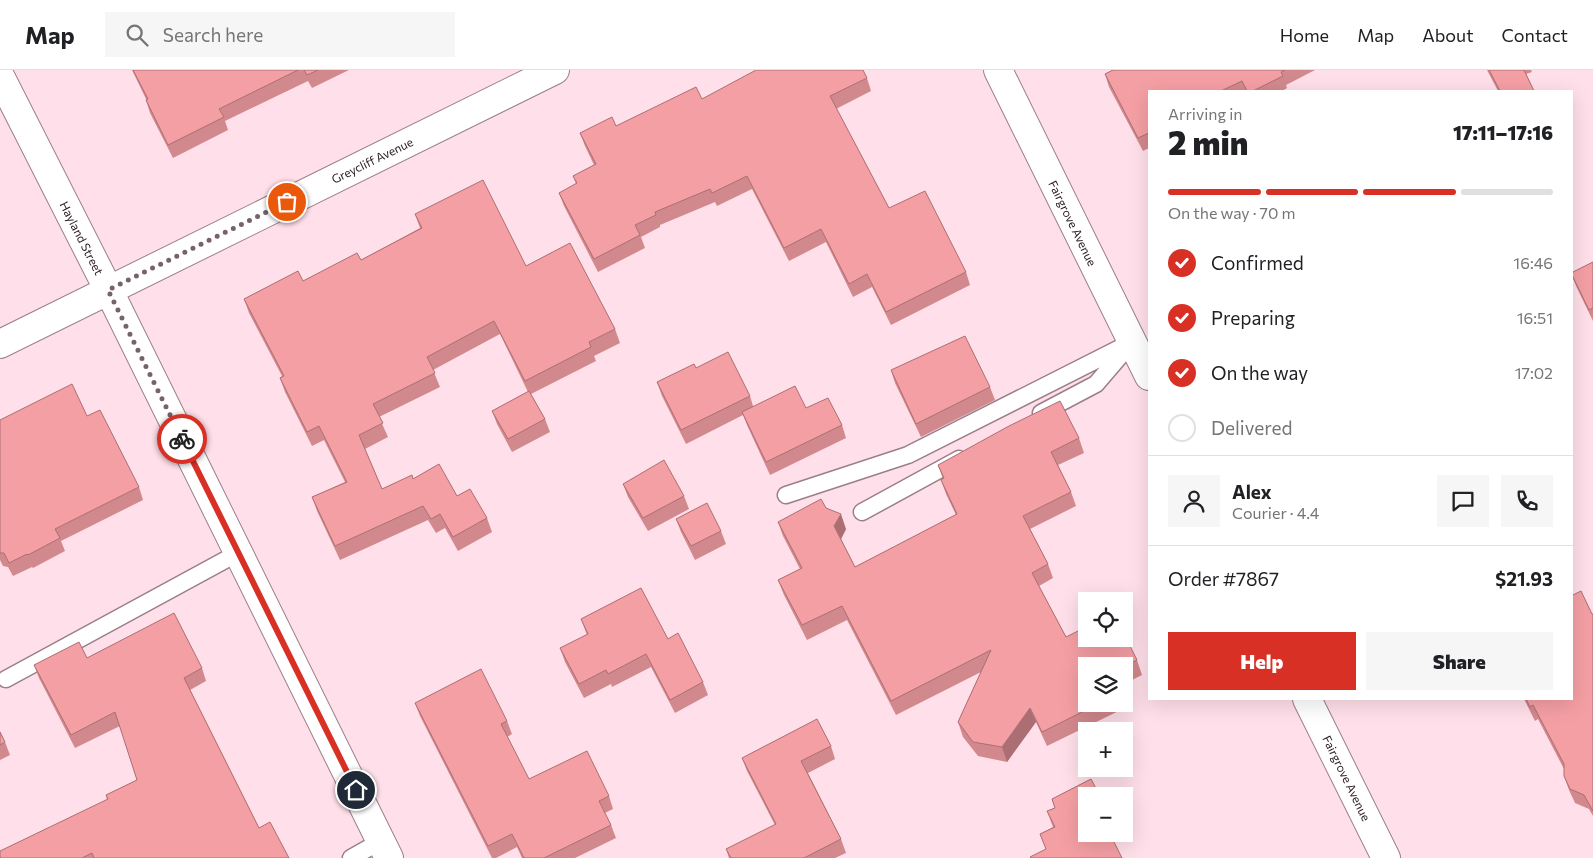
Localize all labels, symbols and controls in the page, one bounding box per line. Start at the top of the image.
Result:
search box [105,12,455,57]
text: Map [25,20,75,49]
icon: search [123,21,151,49]
text: Search here [163,23,263,46]
text: Home [1280,24,1329,46]
text: Map [1357,24,1394,46]
text: About [1422,24,1474,46]
text: Contact [1502,24,1568,46]
text: Arriving in [1168,104,1242,123]
text: 17:11–17:16 [1453,121,1553,144]
text: 2 min [1168,122,1248,162]
street label: Greycliff Avenue [329,134,415,186]
street label: Fairgrove Avenue [1046,178,1100,268]
pin [266,181,308,223]
icon: bag [273,188,301,216]
street label: Hayland Street [57,199,107,277]
text: On the way · 70 m [1168,203,1295,222]
icon: check [1168,249,1196,277]
text: Confirmed [1211,251,1304,274]
text: 16:46 [1513,253,1553,272]
icon: check [1168,304,1196,332]
text: Preparing [1211,306,1295,329]
text: 16:51 [1517,308,1553,327]
icon: check [1168,359,1196,387]
text: On the way [1211,361,1308,384]
text: 17:02 [1515,363,1553,382]
courier [157,414,207,464]
text: Delivered [1211,416,1292,439]
icon: bike [168,425,196,453]
button: person [1168,475,1220,527]
button: chat [1437,475,1489,527]
button: phone [1501,475,1553,527]
text: Alex [1232,480,1272,503]
text: Courier · 4.4 [1232,503,1319,522]
text: Order #7867 [1168,567,1279,590]
text: $21.93 [1495,567,1553,590]
map controls [1078,592,1133,842]
button: locate [1078,592,1133,647]
button: Help [1168,632,1356,690]
button: Share [1366,632,1553,690]
button: layers [1078,657,1133,712]
button: + [1078,722,1133,777]
street label: Fairgrove Avenue [1320,733,1374,823]
pin [335,769,377,811]
icon: home [342,776,370,804]
button: − [1078,787,1133,842]

